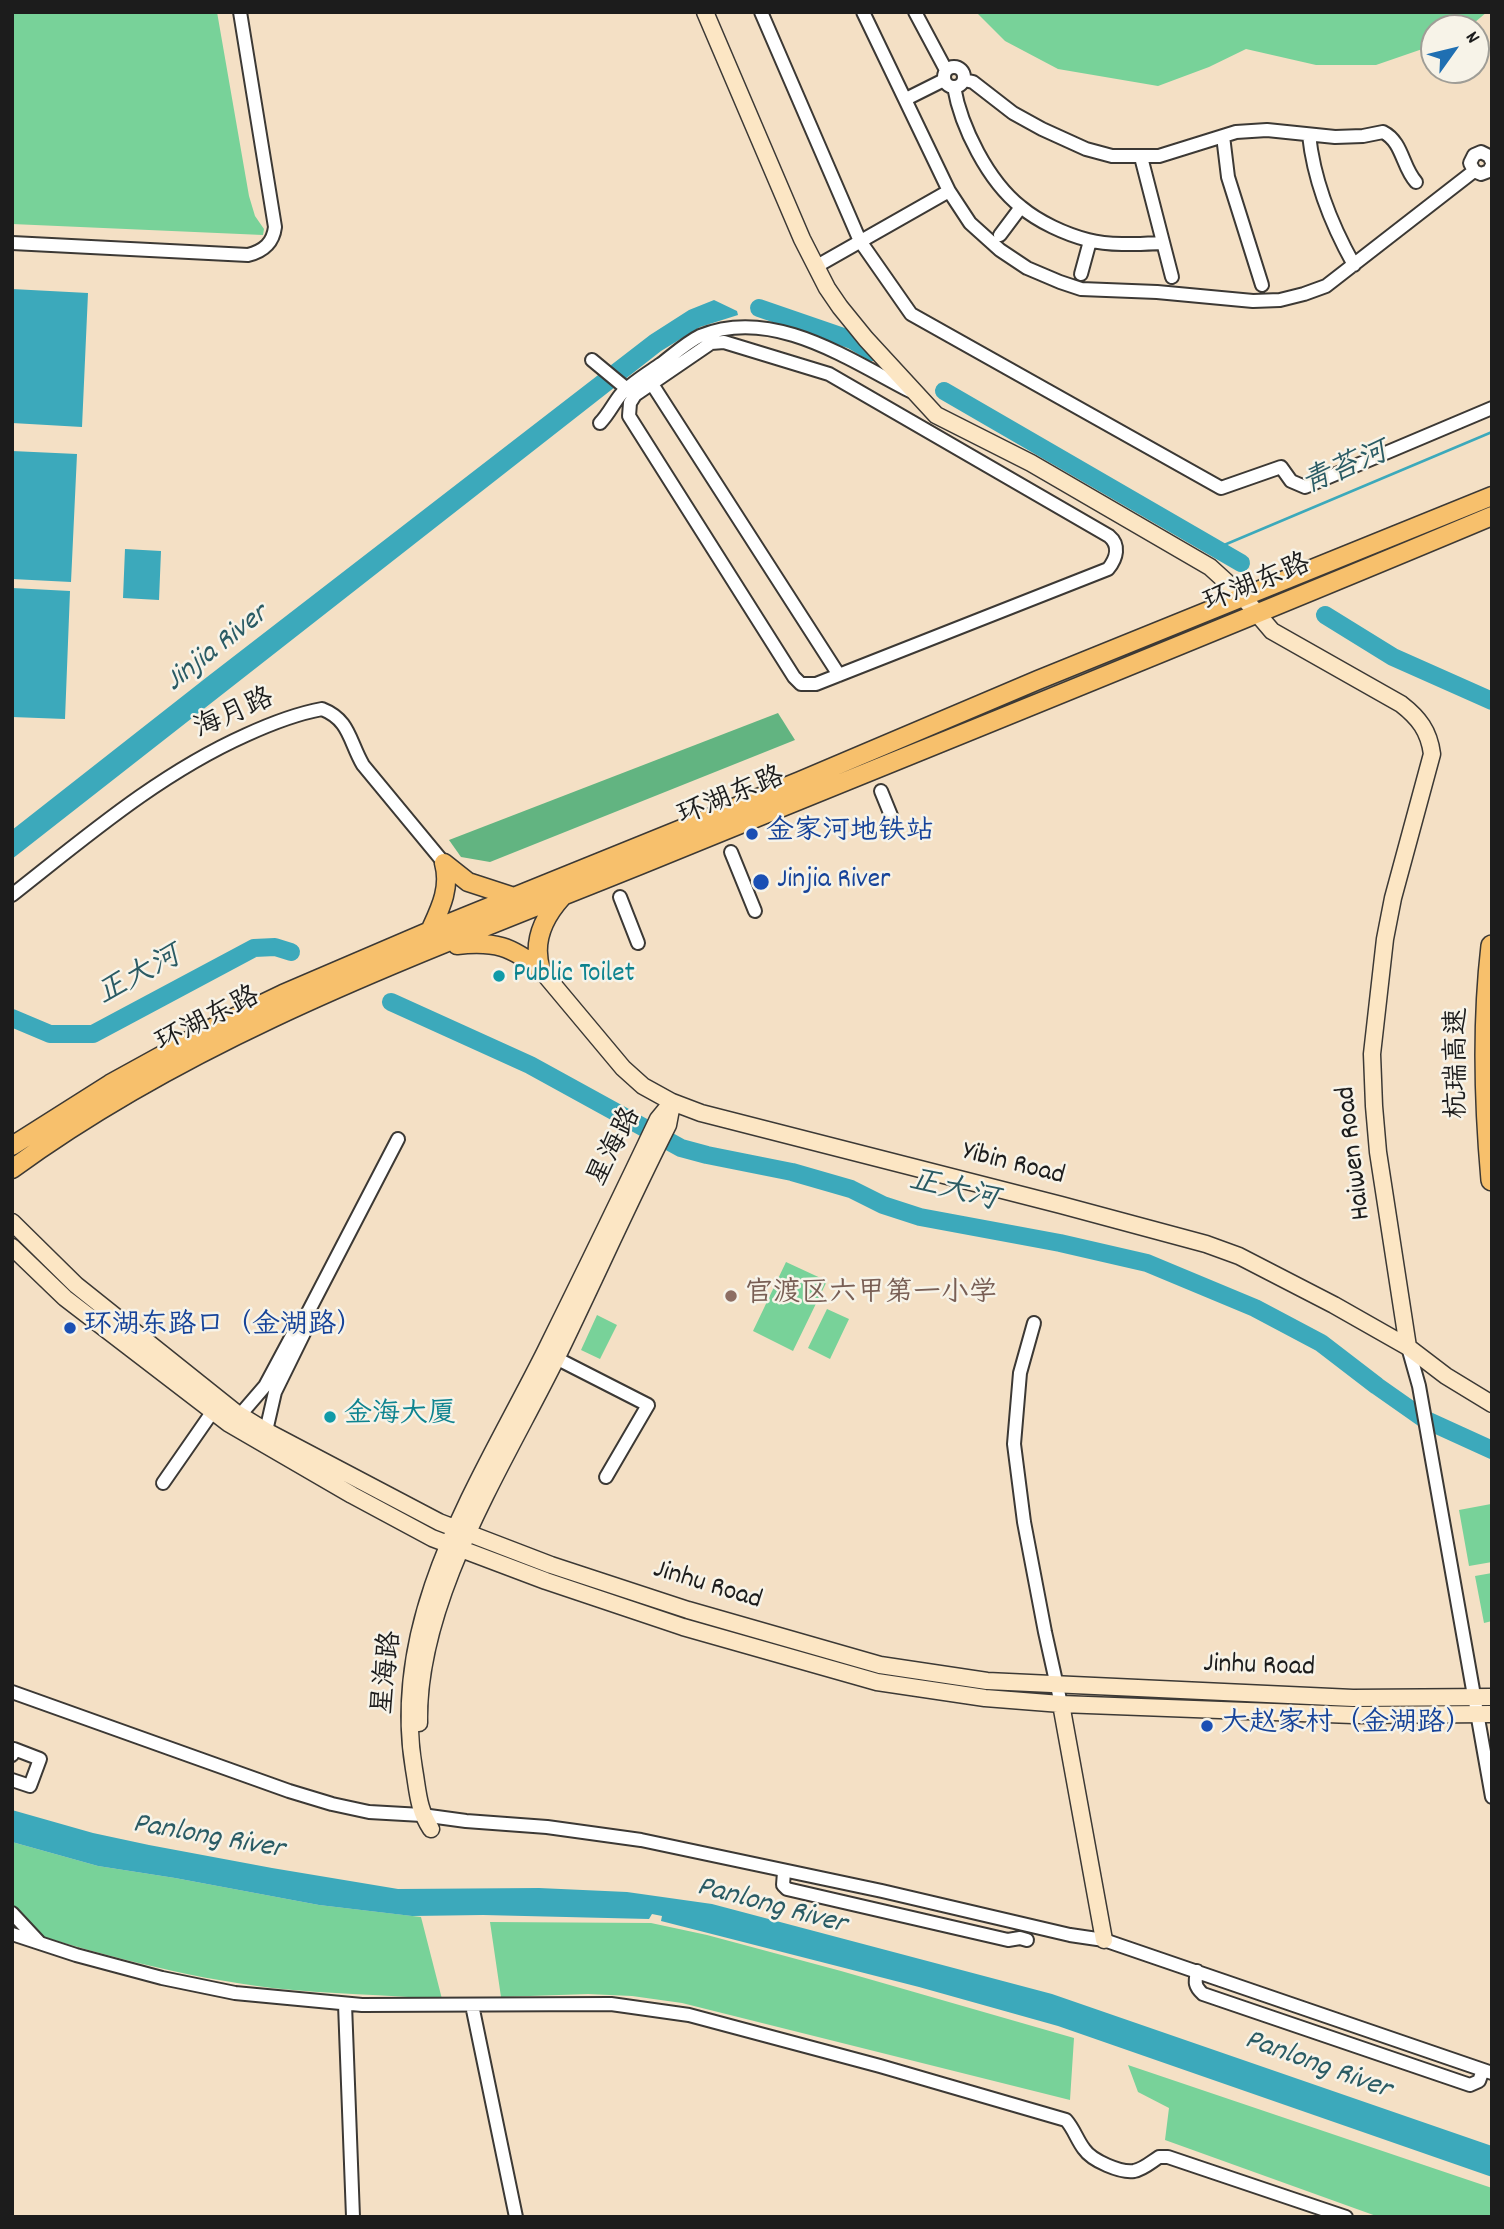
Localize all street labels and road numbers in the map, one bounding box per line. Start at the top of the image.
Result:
street label: 环湖东路 [1200,549,1316,623]
street label: 海月路 [190,684,280,748]
street label: 环湖东路 [674,762,790,836]
street label: 环湖东路 [151,982,267,1062]
street label: 杭瑞高速 [1443,1007,1477,1119]
street label: Haiwen Road [1331,1084,1381,1222]
street label: 星海路 [583,1103,651,1193]
street label: Yibin Road [958,1137,1068,1195]
street label: Jinhu Road [649,1555,765,1619]
street label: 星海路 [369,1629,411,1717]
street label: Jinhu Road [1202,1649,1316,1687]

